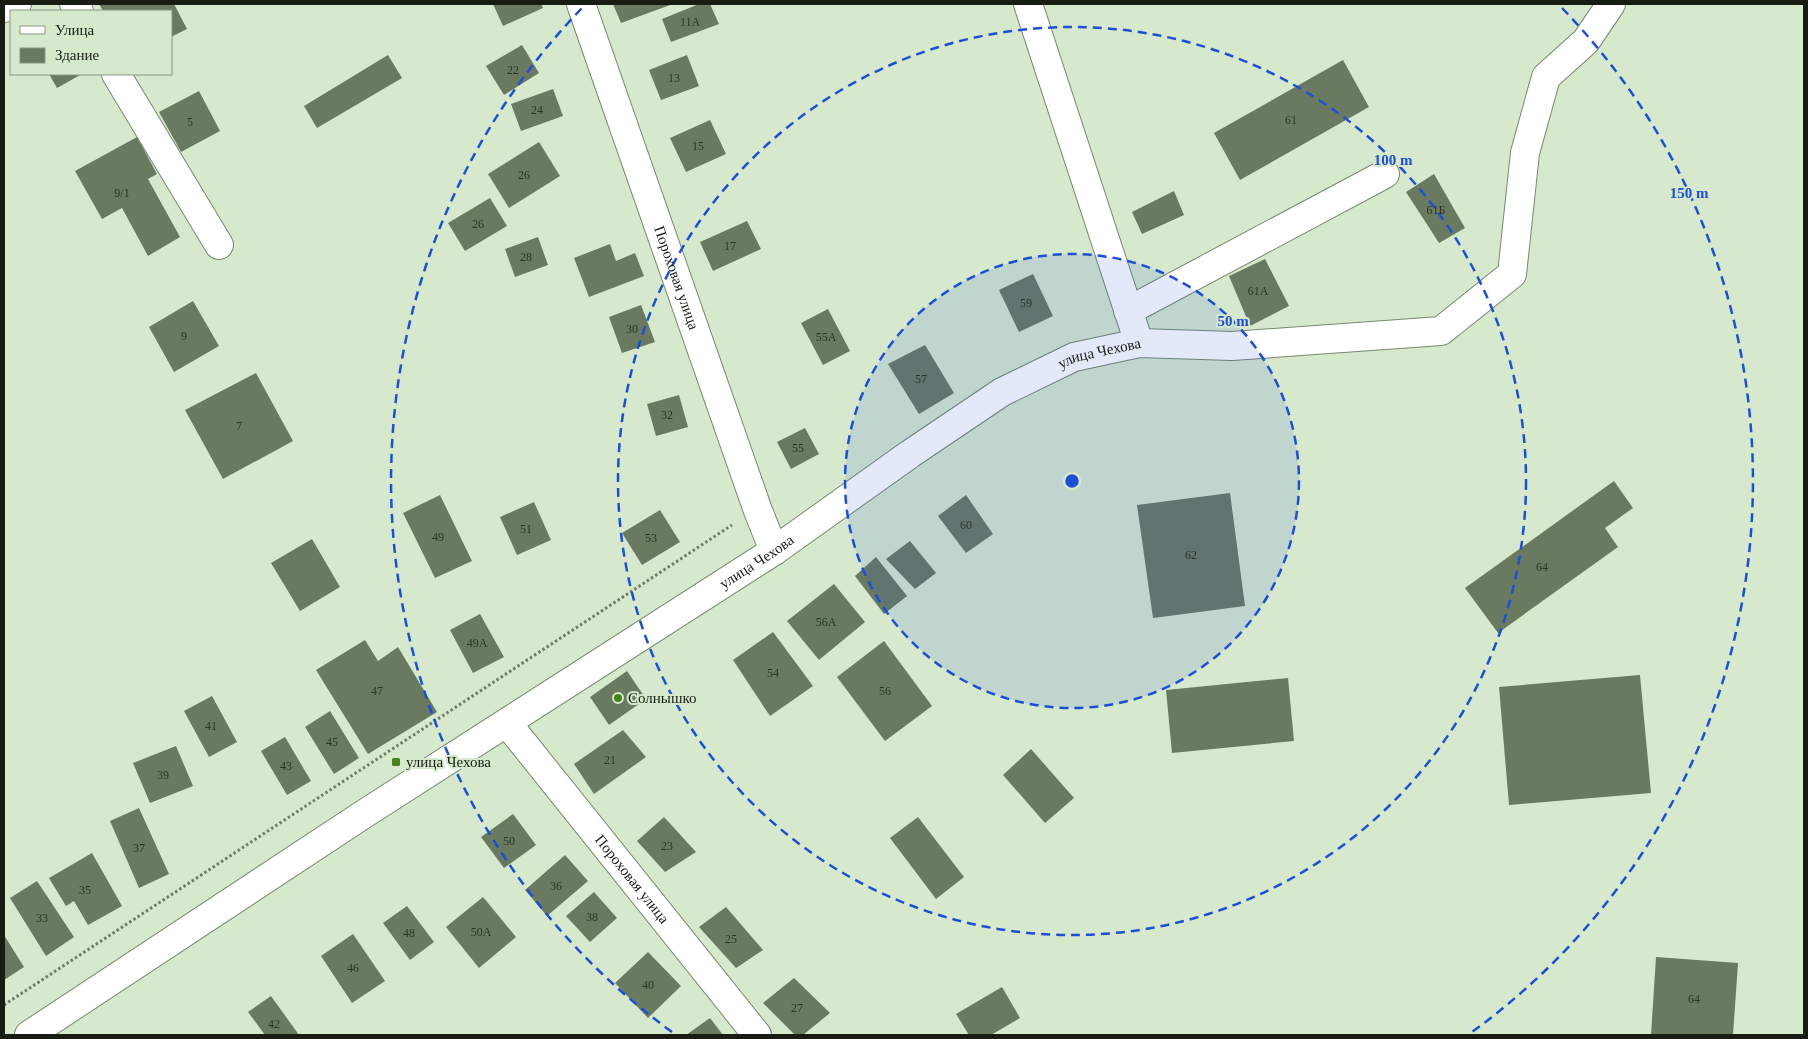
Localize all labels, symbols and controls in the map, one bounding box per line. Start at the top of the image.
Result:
legend [10,10,172,75]
house number: 11А [680,15,700,29]
text: Улица [55,22,94,38]
text: Здание [55,47,99,63]
house number: 22 [507,63,519,77]
house number: 13 [668,71,680,85]
house number: 24 [531,103,543,117]
house number: 61 [1285,113,1297,127]
house number: 5 [187,115,193,129]
house number: 15 [692,139,704,153]
text: 100 m [1374,152,1413,168]
house number: 26 [518,168,530,182]
text: 150 m [1670,185,1709,201]
house number: 9/1 [114,186,130,200]
house number: 61Б [1427,203,1446,217]
house number: 26 [472,217,484,231]
street label: Пороховая улица [651,224,702,332]
house number: 17 [724,239,736,253]
house number: 28 [520,250,532,264]
house number: 61А [1248,284,1269,298]
house number: 59 [1020,296,1032,310]
text: 50 m [1217,313,1249,329]
house number: 30 [626,322,638,336]
house number: 9 [181,329,187,343]
house number: 55А [816,330,837,344]
street label: улица Чехова [1055,335,1143,372]
house number: 57 [915,372,927,386]
house number: 32 [661,408,673,422]
house number: 7 [236,419,242,433]
house number: 55 [792,441,804,455]
centre of rings [1063,472,1081,490]
house number: 60 [960,518,972,532]
house number: 51 [520,522,532,536]
house number: 49 [432,530,444,544]
house number: 53 [645,531,657,545]
street label: улица Чехова [717,531,797,592]
house number: 62 [1185,548,1197,562]
house number: 64 [1536,560,1548,574]
house number: 56А [816,615,837,629]
house number: 49А [467,636,488,650]
house number: 54 [767,666,779,680]
house number: 47 [371,684,383,698]
house number: 56 [879,684,891,698]
place label: Солнышко [628,690,696,706]
marker: Солнышко [612,692,624,704]
house number: 41 [205,719,217,733]
house number: 45 [326,735,338,749]
house number: 21 [604,753,616,767]
place label: улица Чехова [406,754,491,770]
marker: улица Чехова [390,756,402,768]
house number: 43 [280,759,292,773]
house number: 39 [157,768,169,782]
street label: Пороховая улица [592,832,673,927]
house number: 50 [503,834,515,848]
house number: 23 [661,839,673,853]
house number: 37 [133,841,145,855]
house number: 36 [550,879,562,893]
house number: 35 [79,883,91,897]
house number: 38 [586,910,598,924]
house number: 33 [36,911,48,925]
house number: 50А [471,925,492,939]
house number: 48 [403,926,415,940]
house number: 25 [725,932,737,946]
house number: 46 [347,961,359,975]
house number: 40 [642,978,654,992]
house number: 64 [1688,992,1700,1006]
house number: 27 [791,1001,803,1015]
house number: 42 [268,1017,280,1031]

